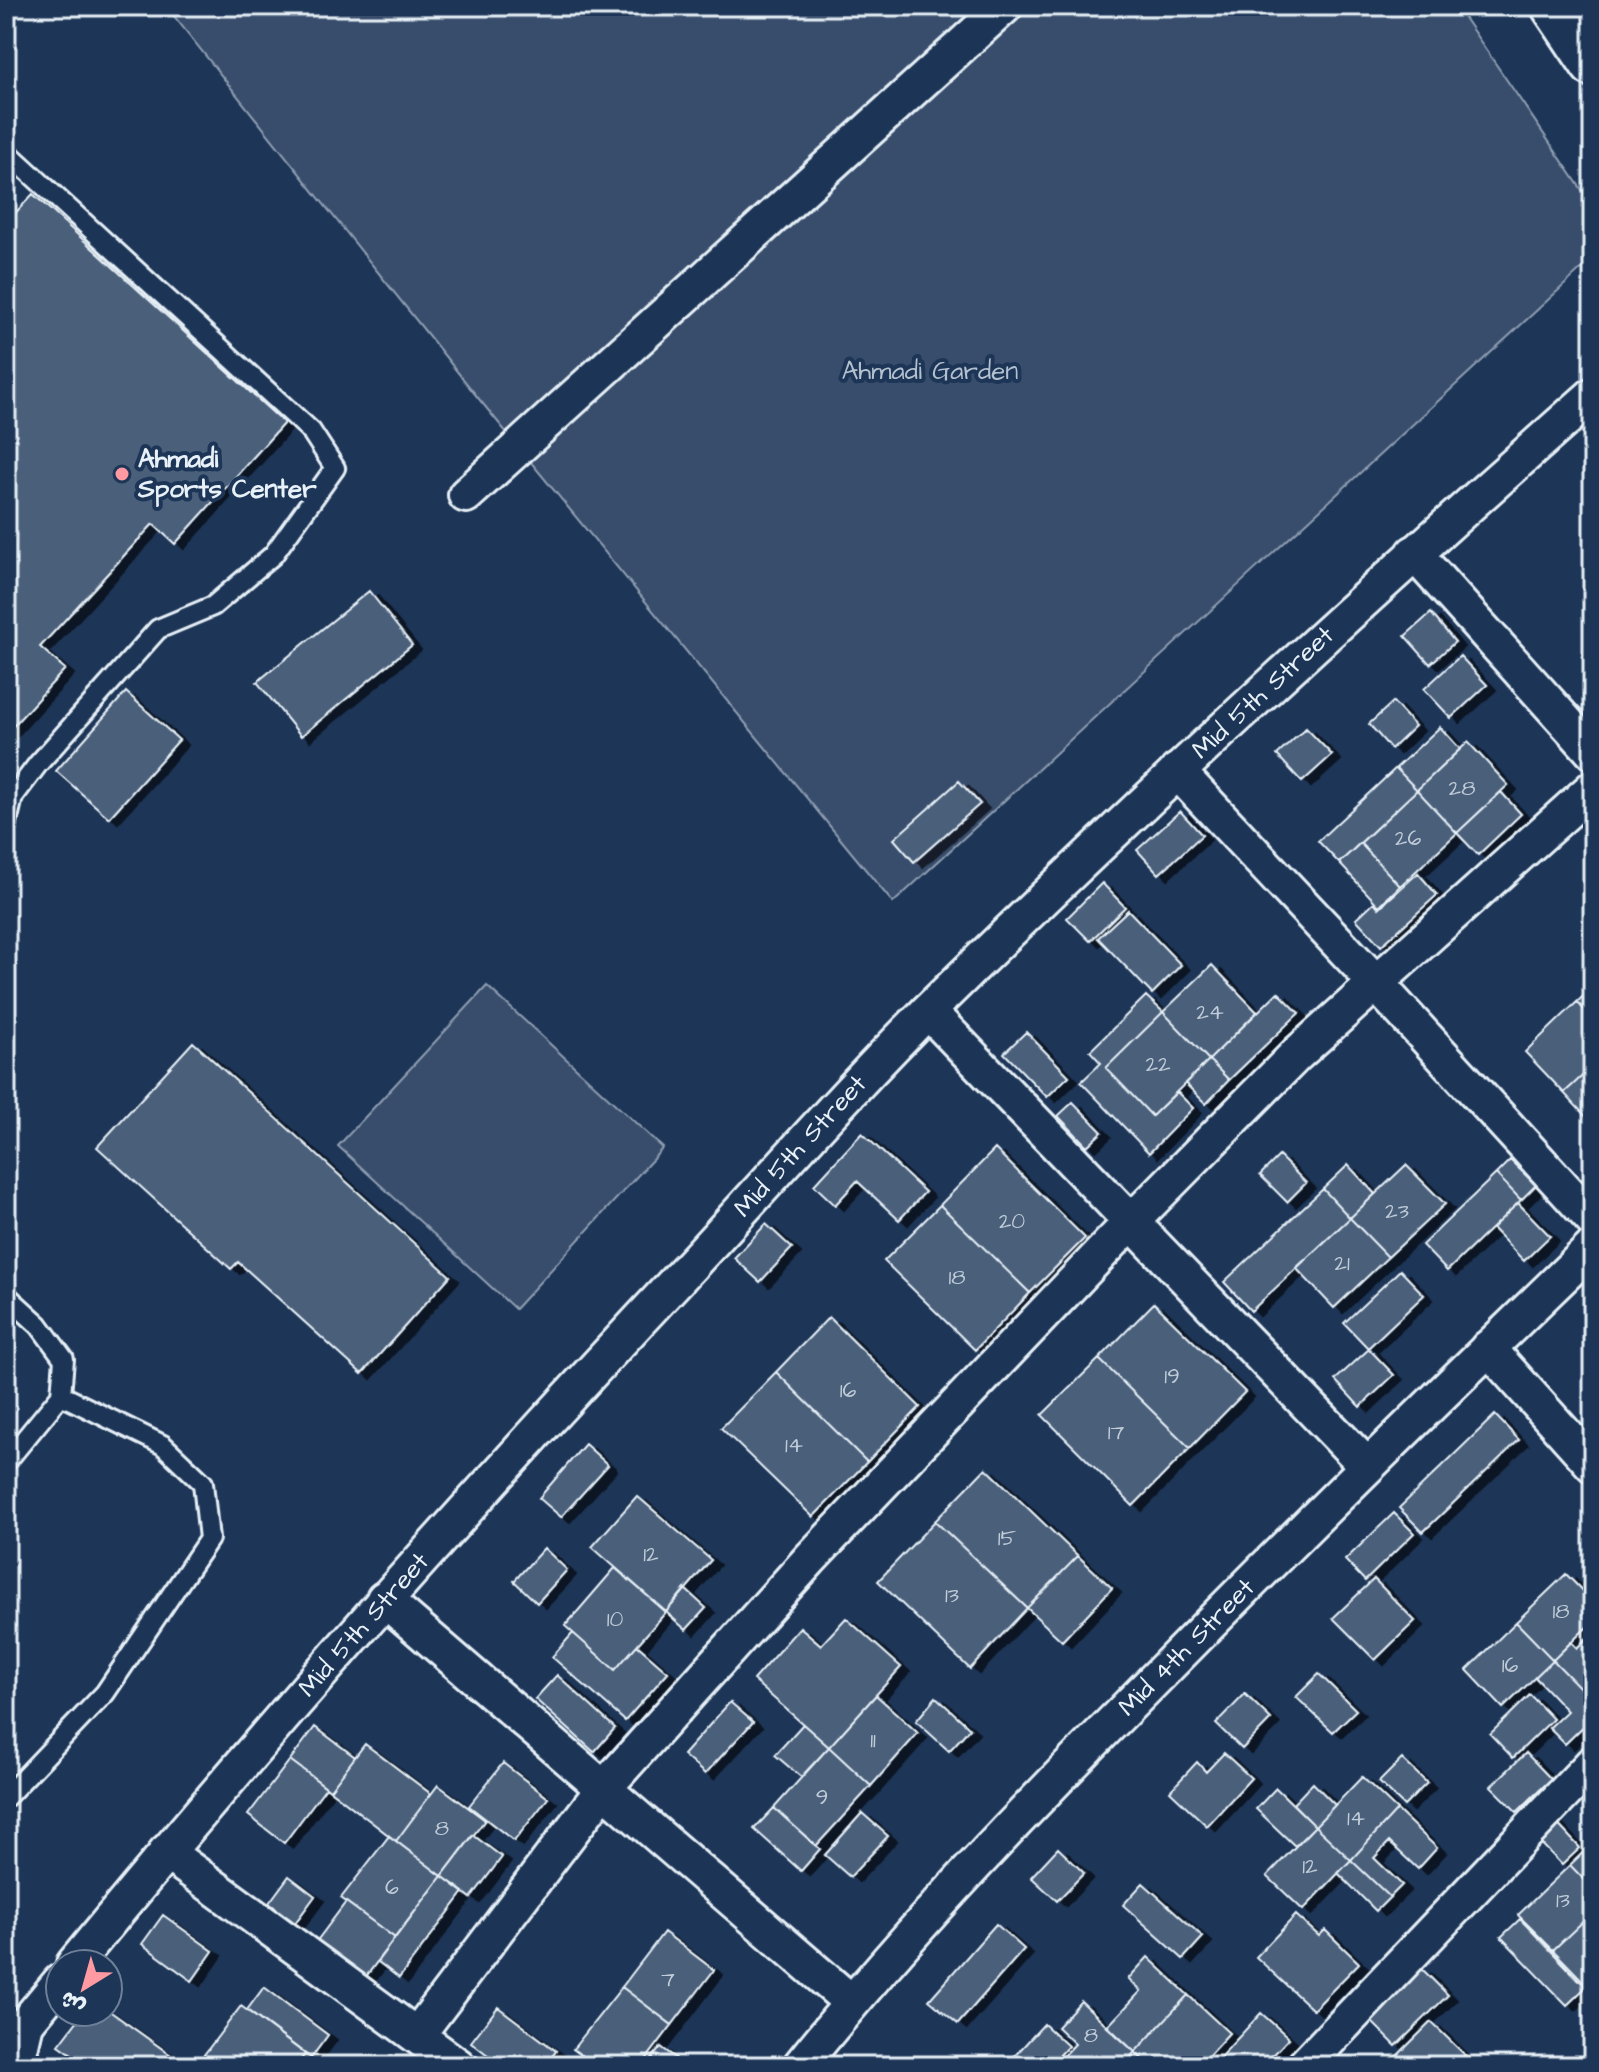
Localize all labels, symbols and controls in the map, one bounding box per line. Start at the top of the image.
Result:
park label: Ahmadi Garden [842,353,1018,389]
place label: Ahmadi Sports Center [137,441,317,507]
marker: Ahmadi Sports Center [113,465,131,483]
street label: Mid 5th Street [1184,617,1342,767]
house number: 28 [1449,773,1475,804]
house number: 26 [1395,823,1421,854]
house number: 24 [1196,997,1224,1028]
house number: 22 [1145,1049,1171,1080]
street label: Mid 5th Street [726,1066,875,1225]
house number: 23 [1385,1196,1409,1227]
house number: 20 [999,1206,1025,1237]
house number: 21 [1334,1248,1350,1279]
house number: 18 [948,1262,966,1293]
house number: 19 [1164,1361,1180,1392]
house number: 16 [840,1375,857,1406]
house number: 17 [1108,1417,1125,1448]
house number: 14 [785,1430,803,1461]
house number: 15 [998,1523,1017,1554]
house number: 12 [643,1539,659,1570]
street label: Mid 5th Street [290,1544,437,1705]
street label: Mid 4th Street [1110,1570,1263,1724]
house number: 13 [945,1580,959,1611]
house number: 18 [1552,1596,1570,1627]
house number: 10 [607,1604,623,1635]
house number: 16 [1502,1650,1519,1681]
house number: 11 [870,1725,876,1756]
house number: 9 [816,1782,828,1813]
house number: 14 [1347,1803,1365,1834]
house number: 8 [435,1813,449,1844]
house number: 12 [1302,1851,1318,1882]
house number: 6 [385,1872,399,1903]
house number: 13 [1556,1885,1570,1916]
north arrow [44,1948,124,2028]
house number: 7 [661,1964,675,1995]
text: ش [54,1983,92,2022]
house number: 8 [1084,2020,1098,2051]

